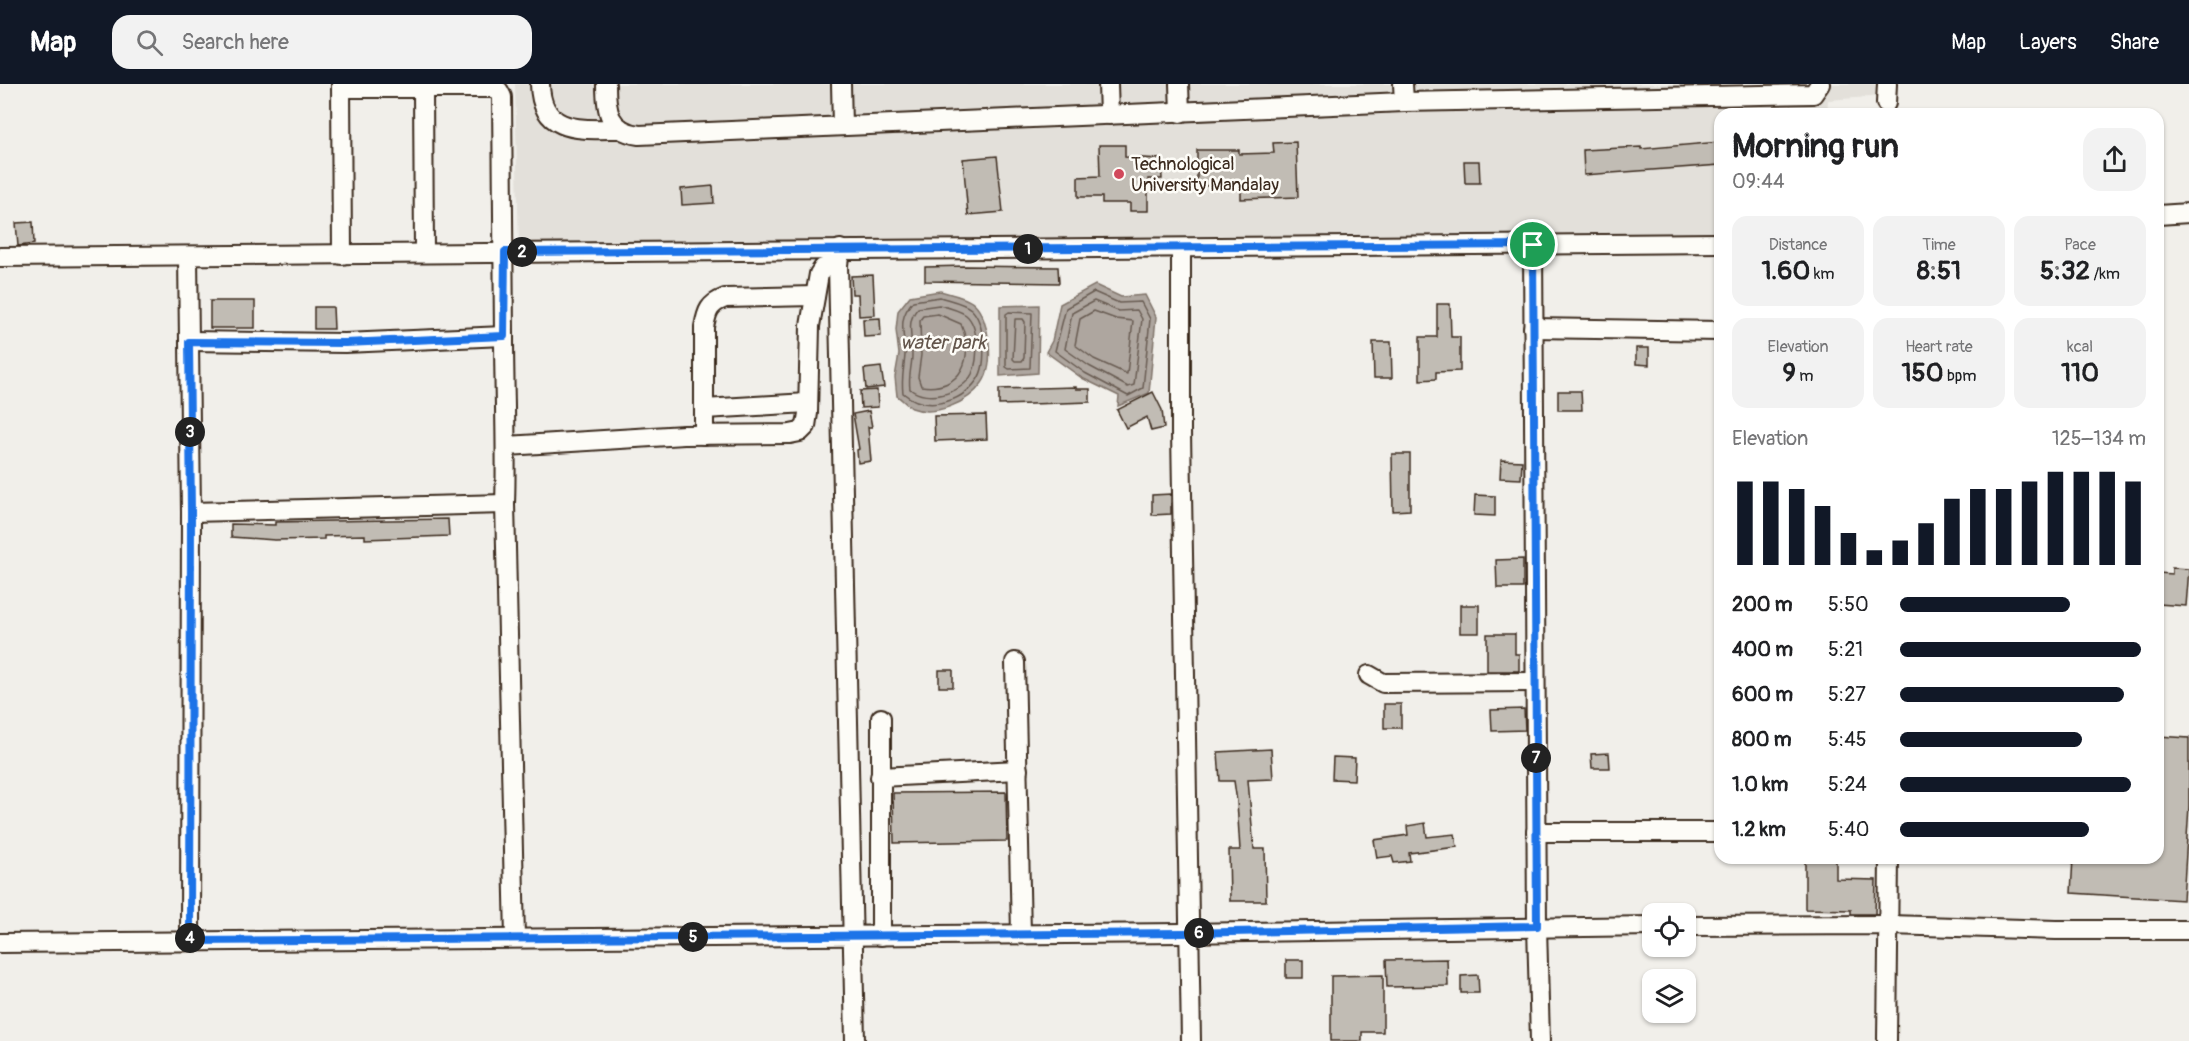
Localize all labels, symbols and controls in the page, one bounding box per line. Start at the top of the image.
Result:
search box [112,15,532,69]
text: Map [30,25,76,60]
icon: search [133,26,166,59]
text: Search here [181,28,289,56]
text: Map [1951,29,1986,56]
text: Layers [2019,29,2077,56]
text: Share [2110,29,2159,56]
text: Morning run [1732,126,1899,167]
button: share [2083,128,2146,191]
place label: Technological University Mandalay [1131,153,1279,197]
marker: Technological University Mandalay [1112,167,1126,181]
text: 09:44 [1732,169,1785,194]
pin [1507,219,1558,270]
icon: arrive [1516,228,1549,261]
pin: 1 [1013,234,1043,264]
text: Distance [1769,235,1827,255]
text: Time [1922,235,1956,255]
text: Pace [2064,235,2096,255]
pin: 2 [507,237,537,267]
text: 1 [1025,239,1031,259]
text: 2 [518,242,526,262]
text: 1.60 [1761,255,1810,287]
text: 8:51 [1917,255,1961,287]
text: 5:32 [2040,255,2090,287]
text: km [1810,264,1835,284]
text: /km [2090,264,2120,284]
water label: water park [900,330,988,355]
text: Elevation [1768,337,1828,357]
text: Heart rate [1905,337,1973,357]
text: kcal [2067,337,2093,357]
text: 9 [1782,357,1796,389]
text: 150 [1901,357,1943,389]
text: 110 [2061,357,2099,389]
text: m [1796,366,1814,386]
text: bpm [1943,366,1977,386]
pin: 3 [175,417,205,447]
text: 3 [186,422,194,442]
text: Elevation [1732,426,1808,451]
text: 125–134 m [2052,426,2146,451]
text: 200 m [1732,592,1793,617]
text: 5:50 [1828,592,1869,617]
text: 400 m [1732,637,1793,662]
text: 5:21 [1828,637,1863,662]
text: 600 m [1732,682,1793,707]
text: 5:27 [1828,682,1866,707]
text: 800 m [1732,727,1792,752]
text: 5:45 [1828,727,1867,752]
pin: 7 [1521,743,1551,773]
text: 7 [1532,748,1540,768]
text: 1.0 km [1732,772,1788,797]
text: 5:24 [1828,772,1867,797]
text: 1.2 km [1732,817,1786,842]
text: 5:40 [1828,817,1869,842]
map controls [1642,903,1696,1023]
button: locate [1642,903,1696,957]
pin: 6 [1184,918,1214,948]
pin: 5 [678,922,708,952]
pin: 4 [175,923,205,953]
text: 6 [1194,923,1204,943]
text: 5 [689,927,697,947]
text: 4 [185,928,195,948]
button: layers [1642,969,1696,1023]

